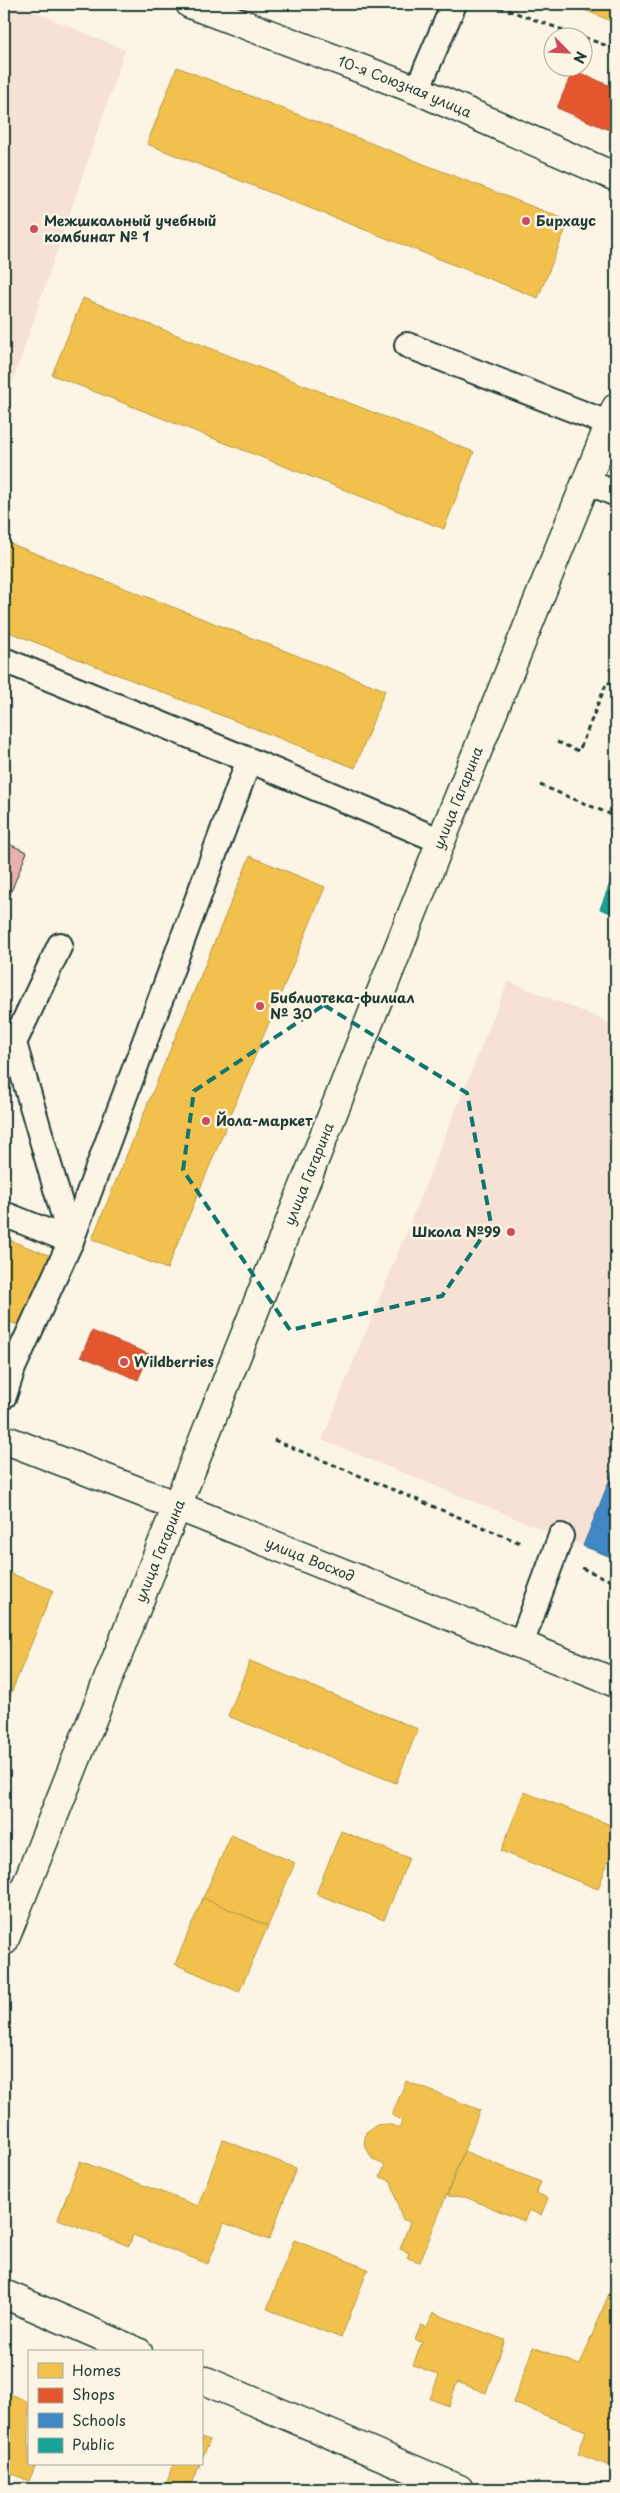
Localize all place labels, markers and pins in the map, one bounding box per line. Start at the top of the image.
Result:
place label: Межшкольный учебный комбинат № 1 [44,210,217,247]
place label: Бирхаус [536,210,596,231]
marker: Бирхаус [520,215,532,227]
marker: Межшкольный учебный комбинат № 1 [28,223,40,235]
place label: Библиотека-филиал № 30 [270,987,415,1024]
marker: Библиотека-филиал № 30 [254,1000,266,1012]
place label: Йола-маркет [216,1110,313,1131]
marker: Йола-маркет [200,1115,212,1127]
place label: Школа №99 [412,1221,501,1242]
marker: Школа №99 [505,1226,517,1238]
place label: Wildberries [134,1351,214,1372]
marker: Wildberries [118,1356,130,1368]

